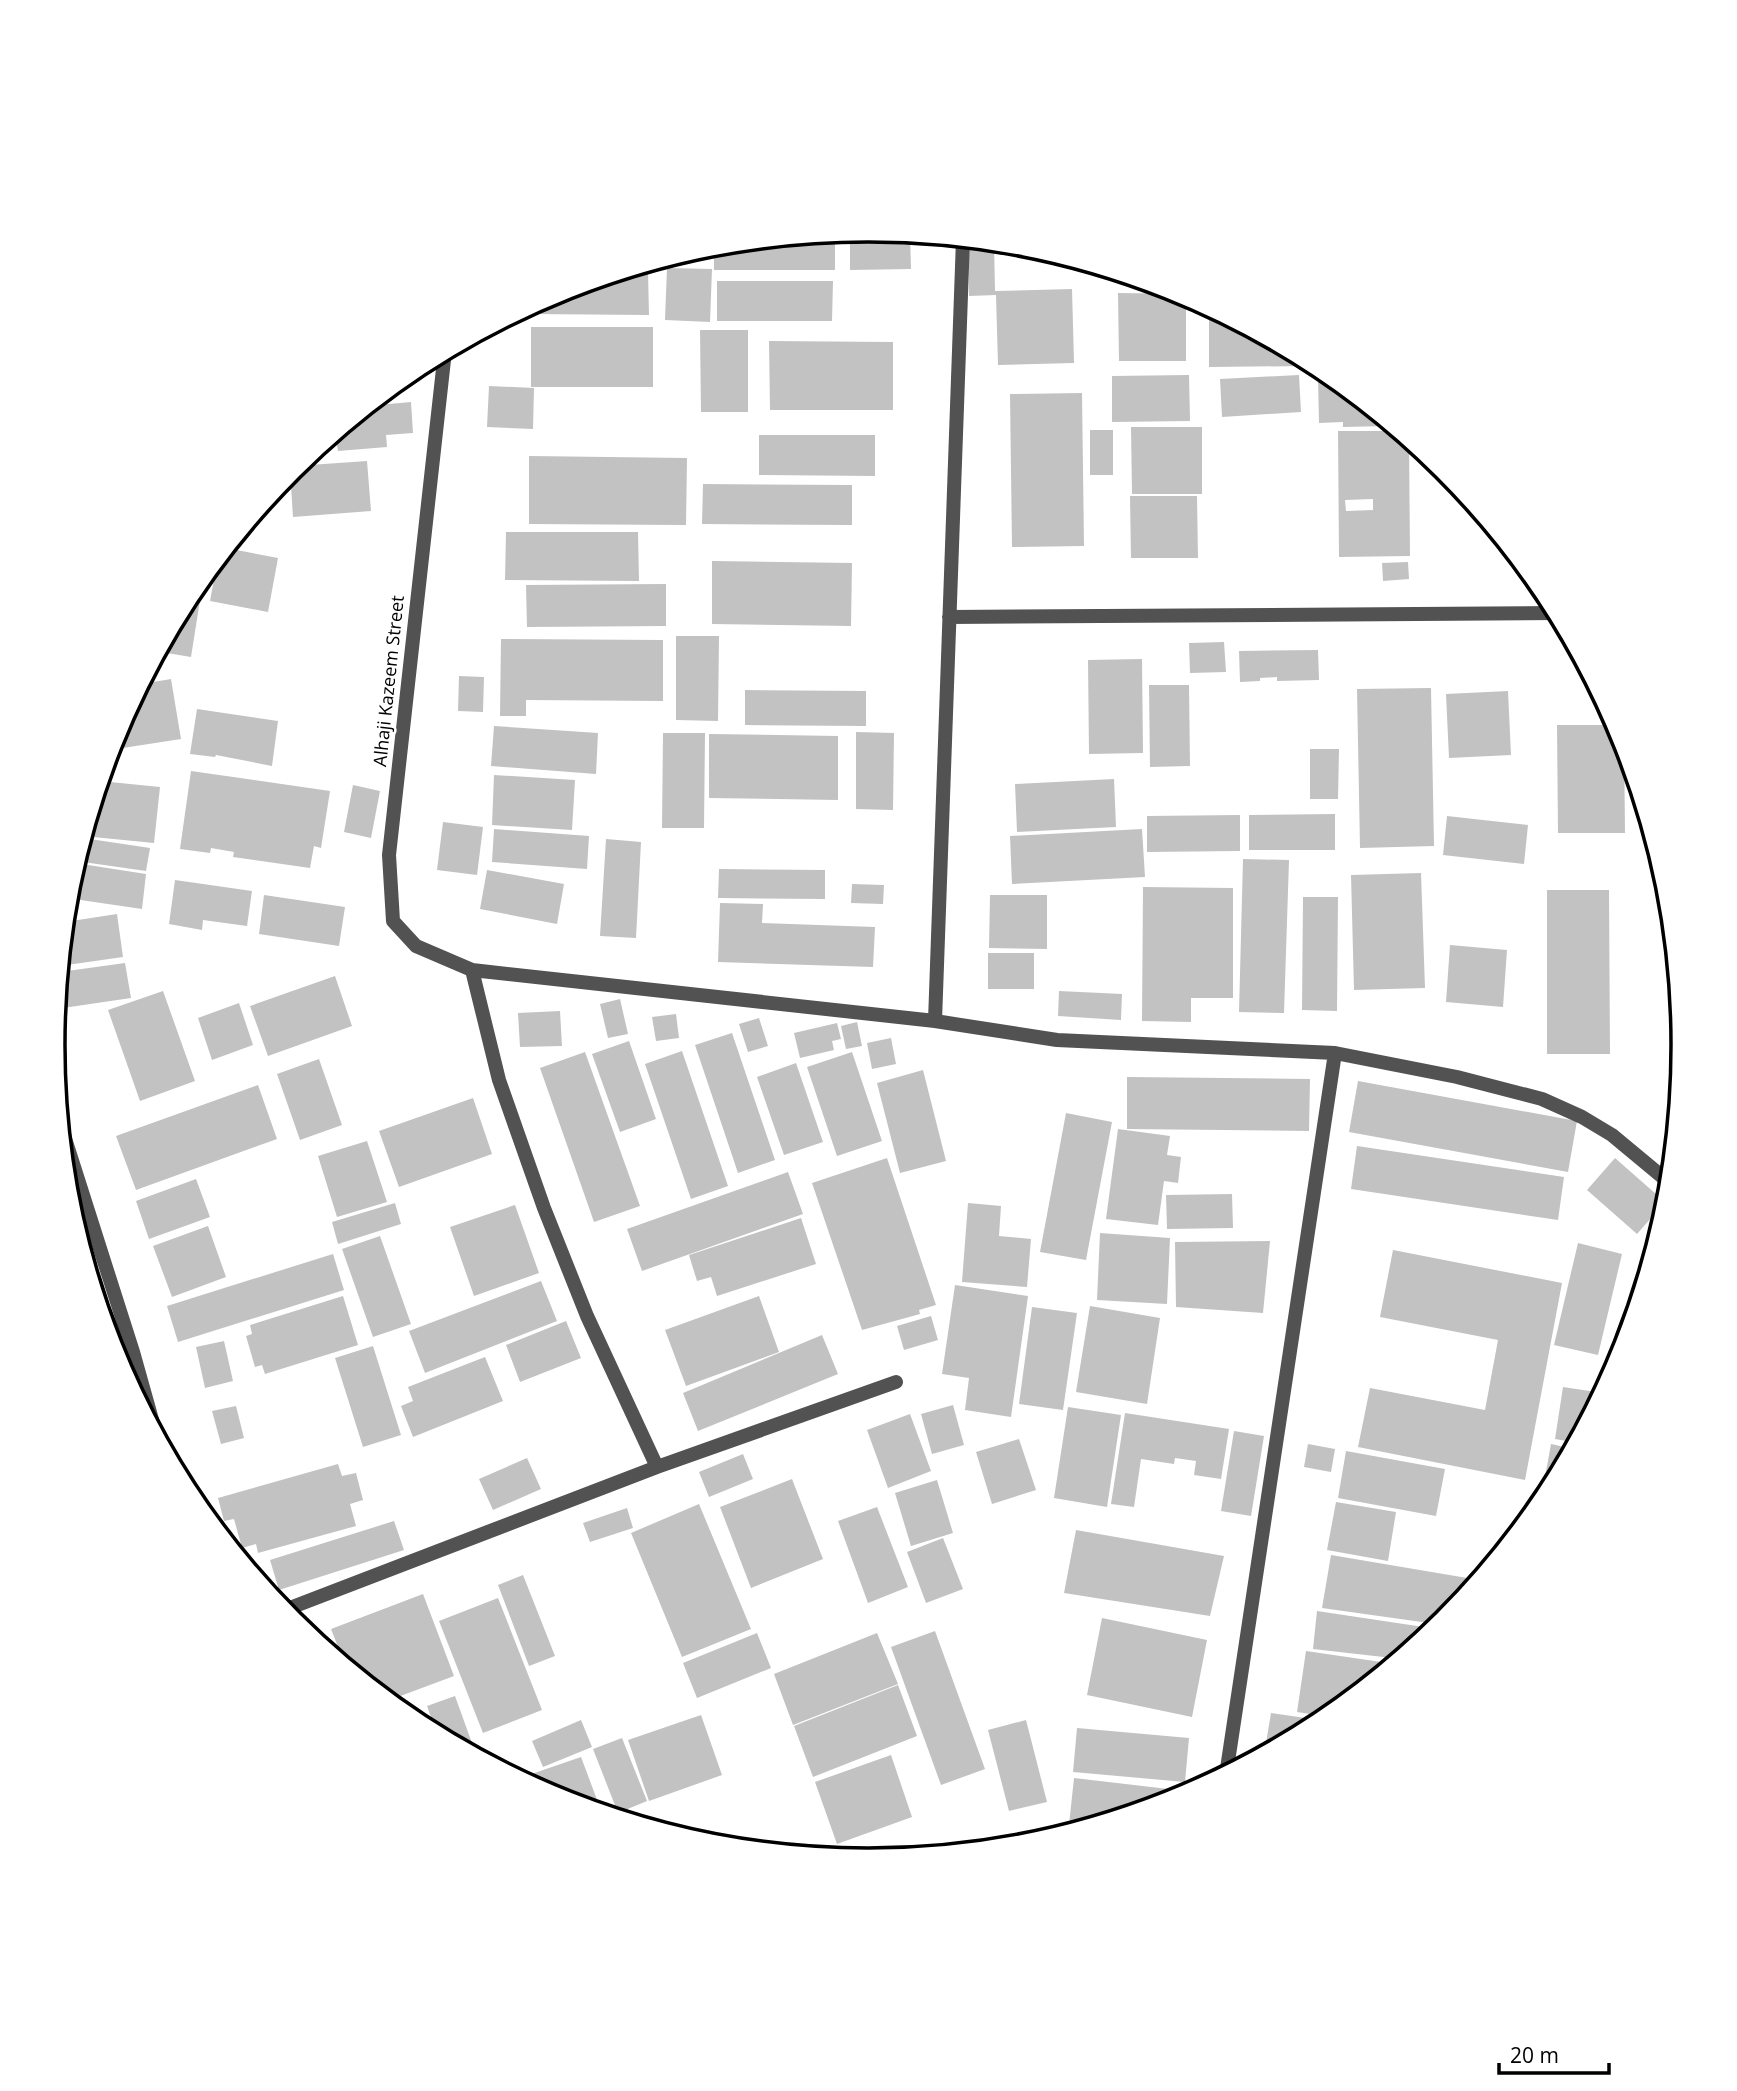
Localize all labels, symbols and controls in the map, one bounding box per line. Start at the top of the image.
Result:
street label: Alhaji Kazeem Street [367,594,409,768]
scale bar [1499,2032,1609,2076]
text: 20 m [1510,2041,1559,2069]

